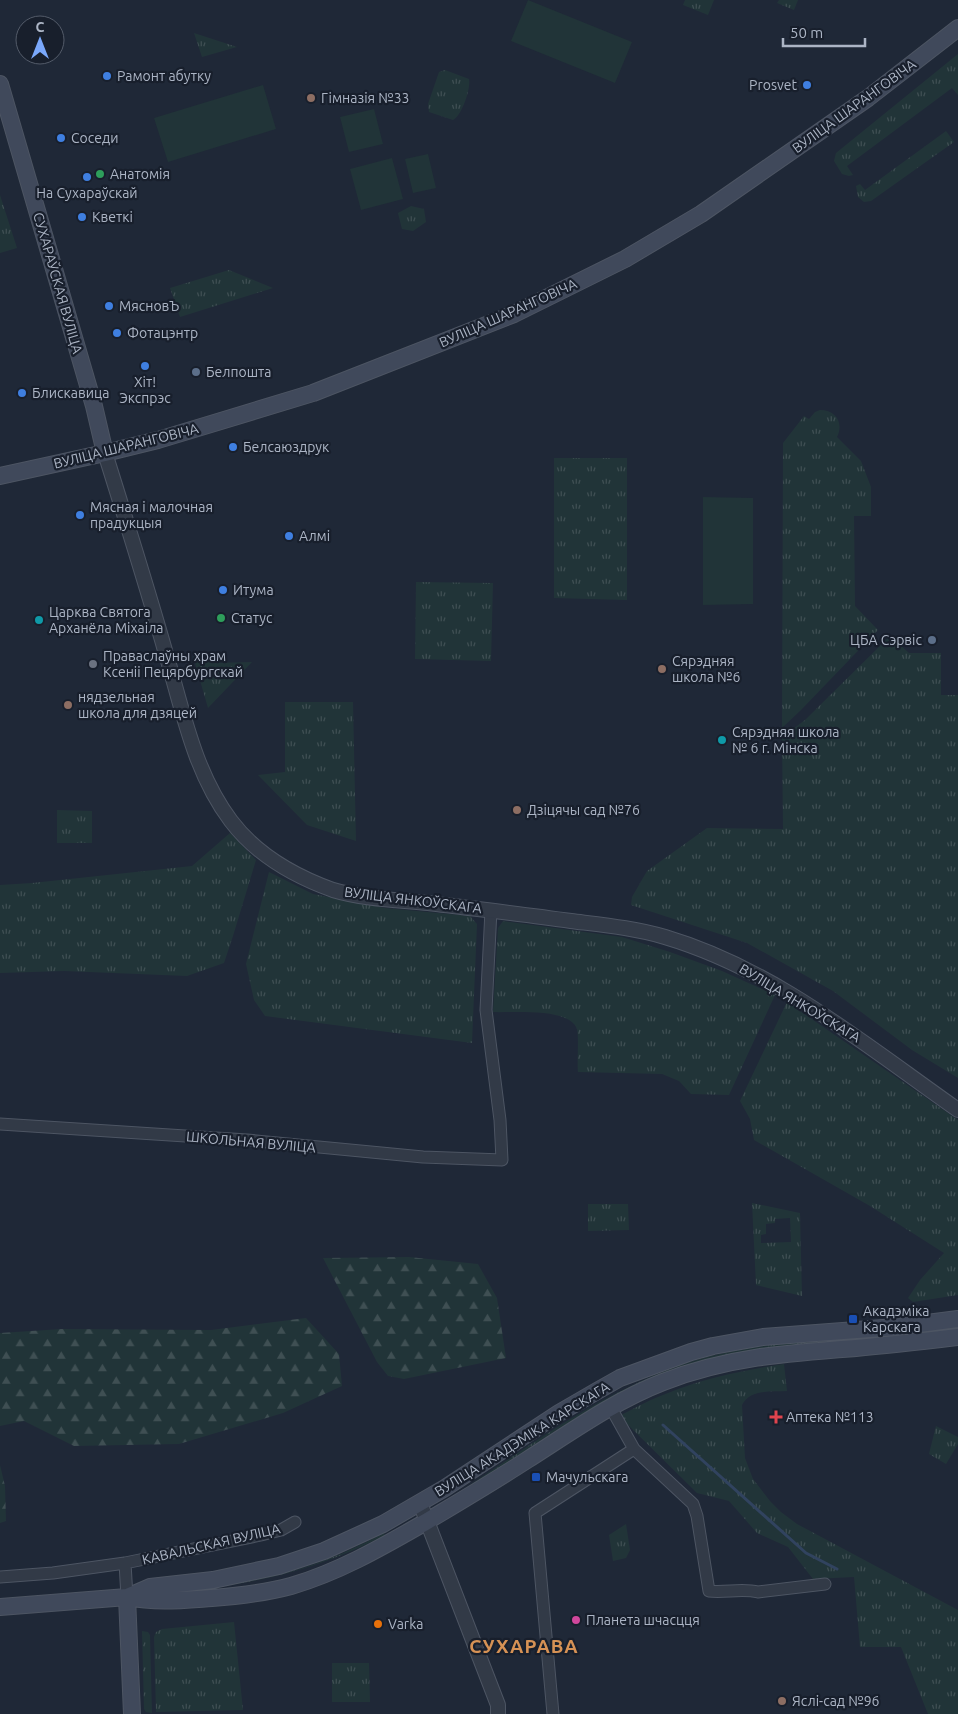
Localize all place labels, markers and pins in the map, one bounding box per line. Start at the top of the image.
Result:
place label: Рамонт абутку [117,68,211,84]
marker: Рамонт абутку [101,70,113,82]
place label: Prosvet [749,77,797,93]
marker: Prosvet [801,79,813,91]
place label: Гімназія №33 [321,90,410,106]
marker: Гімназія №33 [305,92,317,104]
place label: Соседи [71,130,119,146]
marker: Соседи [55,132,67,144]
place label: Анатомія [110,166,170,182]
marker: Анатомія [94,168,106,180]
marker: На Сухараўскай [81,171,93,183]
place label: На Сухараўскай [36,185,138,201]
place label: Кветкі [92,209,133,225]
marker: Кветкі [76,211,88,223]
place label: МясновЪ [119,298,179,314]
marker: МясновЪ [103,300,115,312]
place label: Фотацэнтр [127,325,198,341]
marker: Фотацэнтр [111,327,123,339]
marker: Хіт! Экспрэс [139,360,151,372]
place label: Белпошта [206,364,272,380]
marker: Белпошта [190,366,202,378]
place label: Хіт! Экспрэс [119,374,171,406]
place label: Блискавица [32,385,109,401]
marker: Блискавица [16,387,28,399]
place label: Белсаюздрук [243,439,329,455]
marker: Белсаюздрук [227,441,239,453]
place label: Мясная і малочная прадукцыя [90,499,213,531]
marker: Мясная і малочная прадукцыя [74,509,86,521]
place label: Алмі [299,528,330,544]
marker: Алмі [283,530,295,542]
place label: Итума [233,582,274,598]
marker: Итума [217,584,229,596]
place label: Царква Святога Арханёла Міхаіла [49,604,164,636]
place label: Статус [231,610,273,626]
marker: Статус [215,612,227,624]
marker: Царква Святога Арханёла Міхаіла [33,614,45,626]
place label: ЦБА Сэрвіс [850,632,922,648]
marker: ЦБА Сэрвіс [926,634,938,646]
place label: Праваслаўны храм Ксеніі Пецярбургскай [103,648,243,680]
place label: Сярэдняя школа №6 [672,653,740,685]
marker: Праваслаўны храм Ксеніі Пецярбургскай [87,658,99,670]
marker: Сярэдняя школа №6 [656,663,668,675]
place label: нядзельная школа для дзяцей [78,689,197,721]
marker: нядзельная школа для дзяцей [62,699,74,711]
place label: Сярэдняя школа № 6 г. Мінска [732,724,840,756]
marker: Сярэдняя школа № 6 г. Мінска [716,734,728,746]
place label: Дзіцячы сад №76 [527,802,640,818]
marker: Дзіцячы сад №76 [511,804,523,816]
place label: Акадэміка Карскага [863,1303,929,1335]
marker: Акадэміка Карскага [847,1313,859,1325]
place label: Аптека №113 [786,1409,874,1425]
marker: Аптека №113 [770,1411,782,1423]
place label: Мачульскага [546,1469,628,1485]
marker: Мачульскага [530,1471,542,1483]
place label: Планета шчасцця [586,1612,700,1628]
marker: Планета шчасцця [570,1614,582,1626]
place label: Varka [388,1616,423,1632]
marker: Varka [372,1618,384,1630]
place label: Яслі-сад №96 [792,1693,880,1709]
marker: Яслі-сад №96 [776,1695,788,1707]

